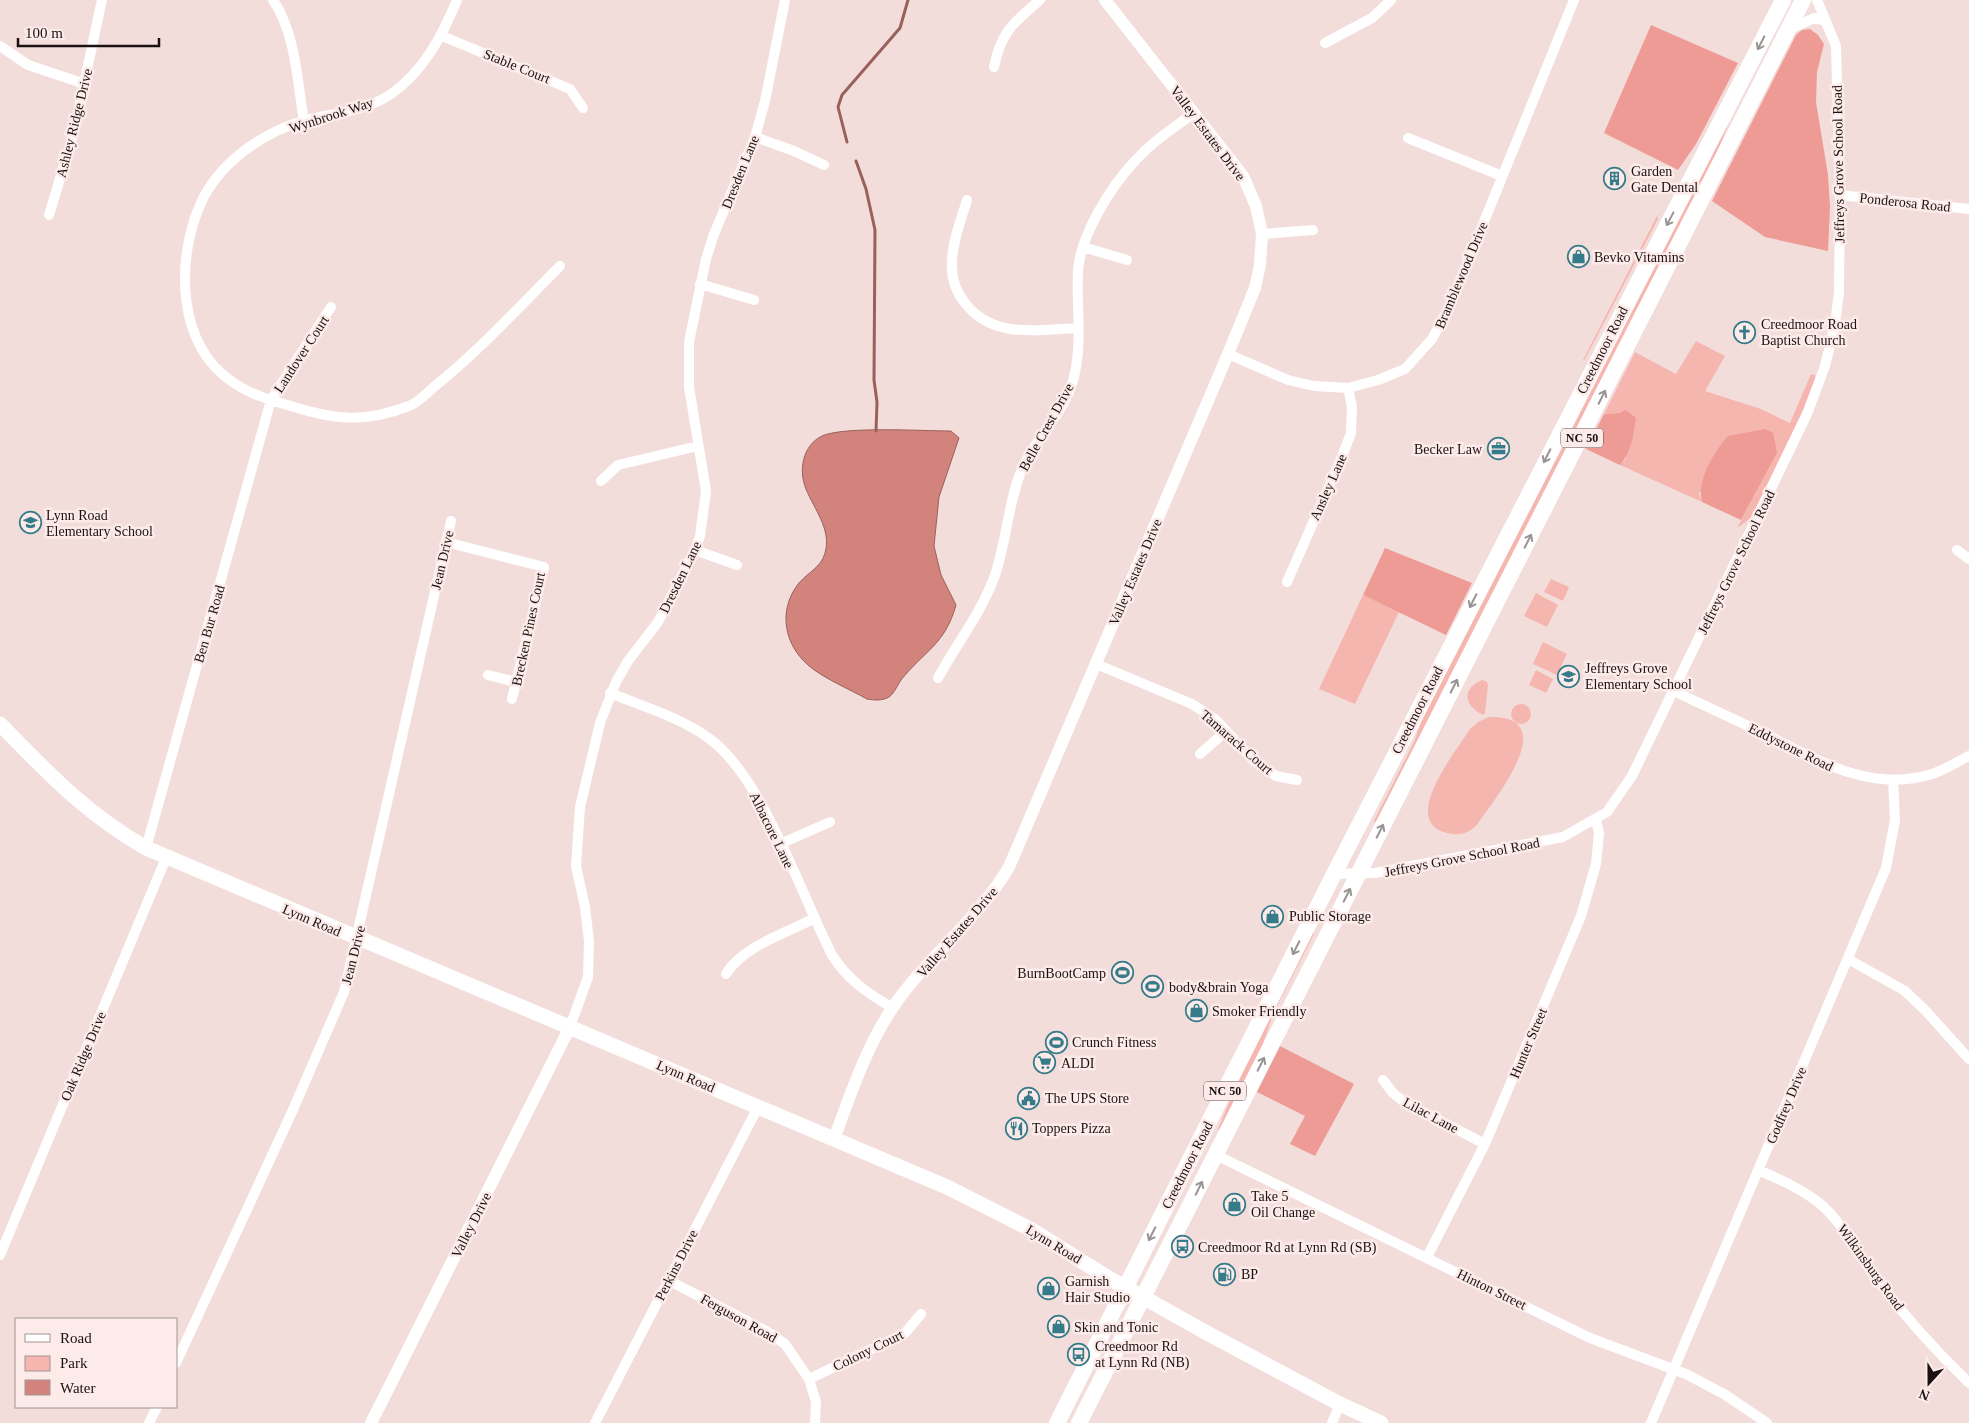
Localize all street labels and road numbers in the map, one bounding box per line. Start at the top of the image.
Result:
street label: Stable Court [481,46,552,87]
street label: Ashley Ridge Drive [54,67,95,179]
street label: Valley Estates Drive [1167,83,1248,183]
street label: Jeffreys Grove School Road [1830,85,1847,243]
street label: Wynbrook Way [287,95,375,136]
street label: Dresden Lane [719,133,762,211]
street label: Ponderosa Road [1859,190,1951,215]
street label: Bramblewood Drive [1432,219,1491,331]
street label: Creedmoor Road [1574,304,1631,396]
street label: Landover Court [271,313,332,396]
street label: Belle Crest Drive [1016,381,1077,474]
road number: NC 50 [1561,428,1603,448]
street label: Ansley Lane [1307,452,1350,523]
street label: Jeffreys Grove School Road [1695,488,1778,637]
street label: Valley Estates Drive [1106,517,1165,628]
street label: Jean Drive [428,529,457,591]
street label: Dresden Lane [657,539,704,616]
street label: Brecken Pines Court [509,571,548,687]
street label: Ben Bur Road [191,584,228,665]
street label: Creedmoor Road [1389,664,1446,756]
street label: Tamarack Court [1198,707,1276,778]
street label: Eddystone Road [1746,721,1835,774]
street label: Albacore Lane [747,790,796,871]
street label: Jeffreys Grove School Road [1383,835,1541,880]
street label: Valley Estates Drive [914,884,1001,980]
street label: Lynn Road [280,901,343,939]
street label: Jean Drive [339,924,368,986]
street label: Hunter Street [1507,1006,1550,1081]
street label: Oak Ridge Drive [58,1009,109,1103]
street label: Lynn Road [654,1057,717,1095]
street label: Godfrey Drive [1764,1065,1809,1146]
road number: NC 50 [1204,1082,1246,1100]
street label: Lilac Lane [1401,1095,1461,1136]
street label: Creedmoor Road [1159,1119,1216,1211]
street label: Valley Drive [449,1190,494,1260]
street label: Lynn Road [1023,1222,1084,1267]
street label: Wilkinsburg Road [1834,1222,1907,1313]
street label: Perkins Drive [652,1227,701,1303]
street label: Hinton Street [1455,1266,1529,1313]
street label: Ferguson Road [698,1291,780,1346]
street label: Colony Court [830,1327,906,1374]

